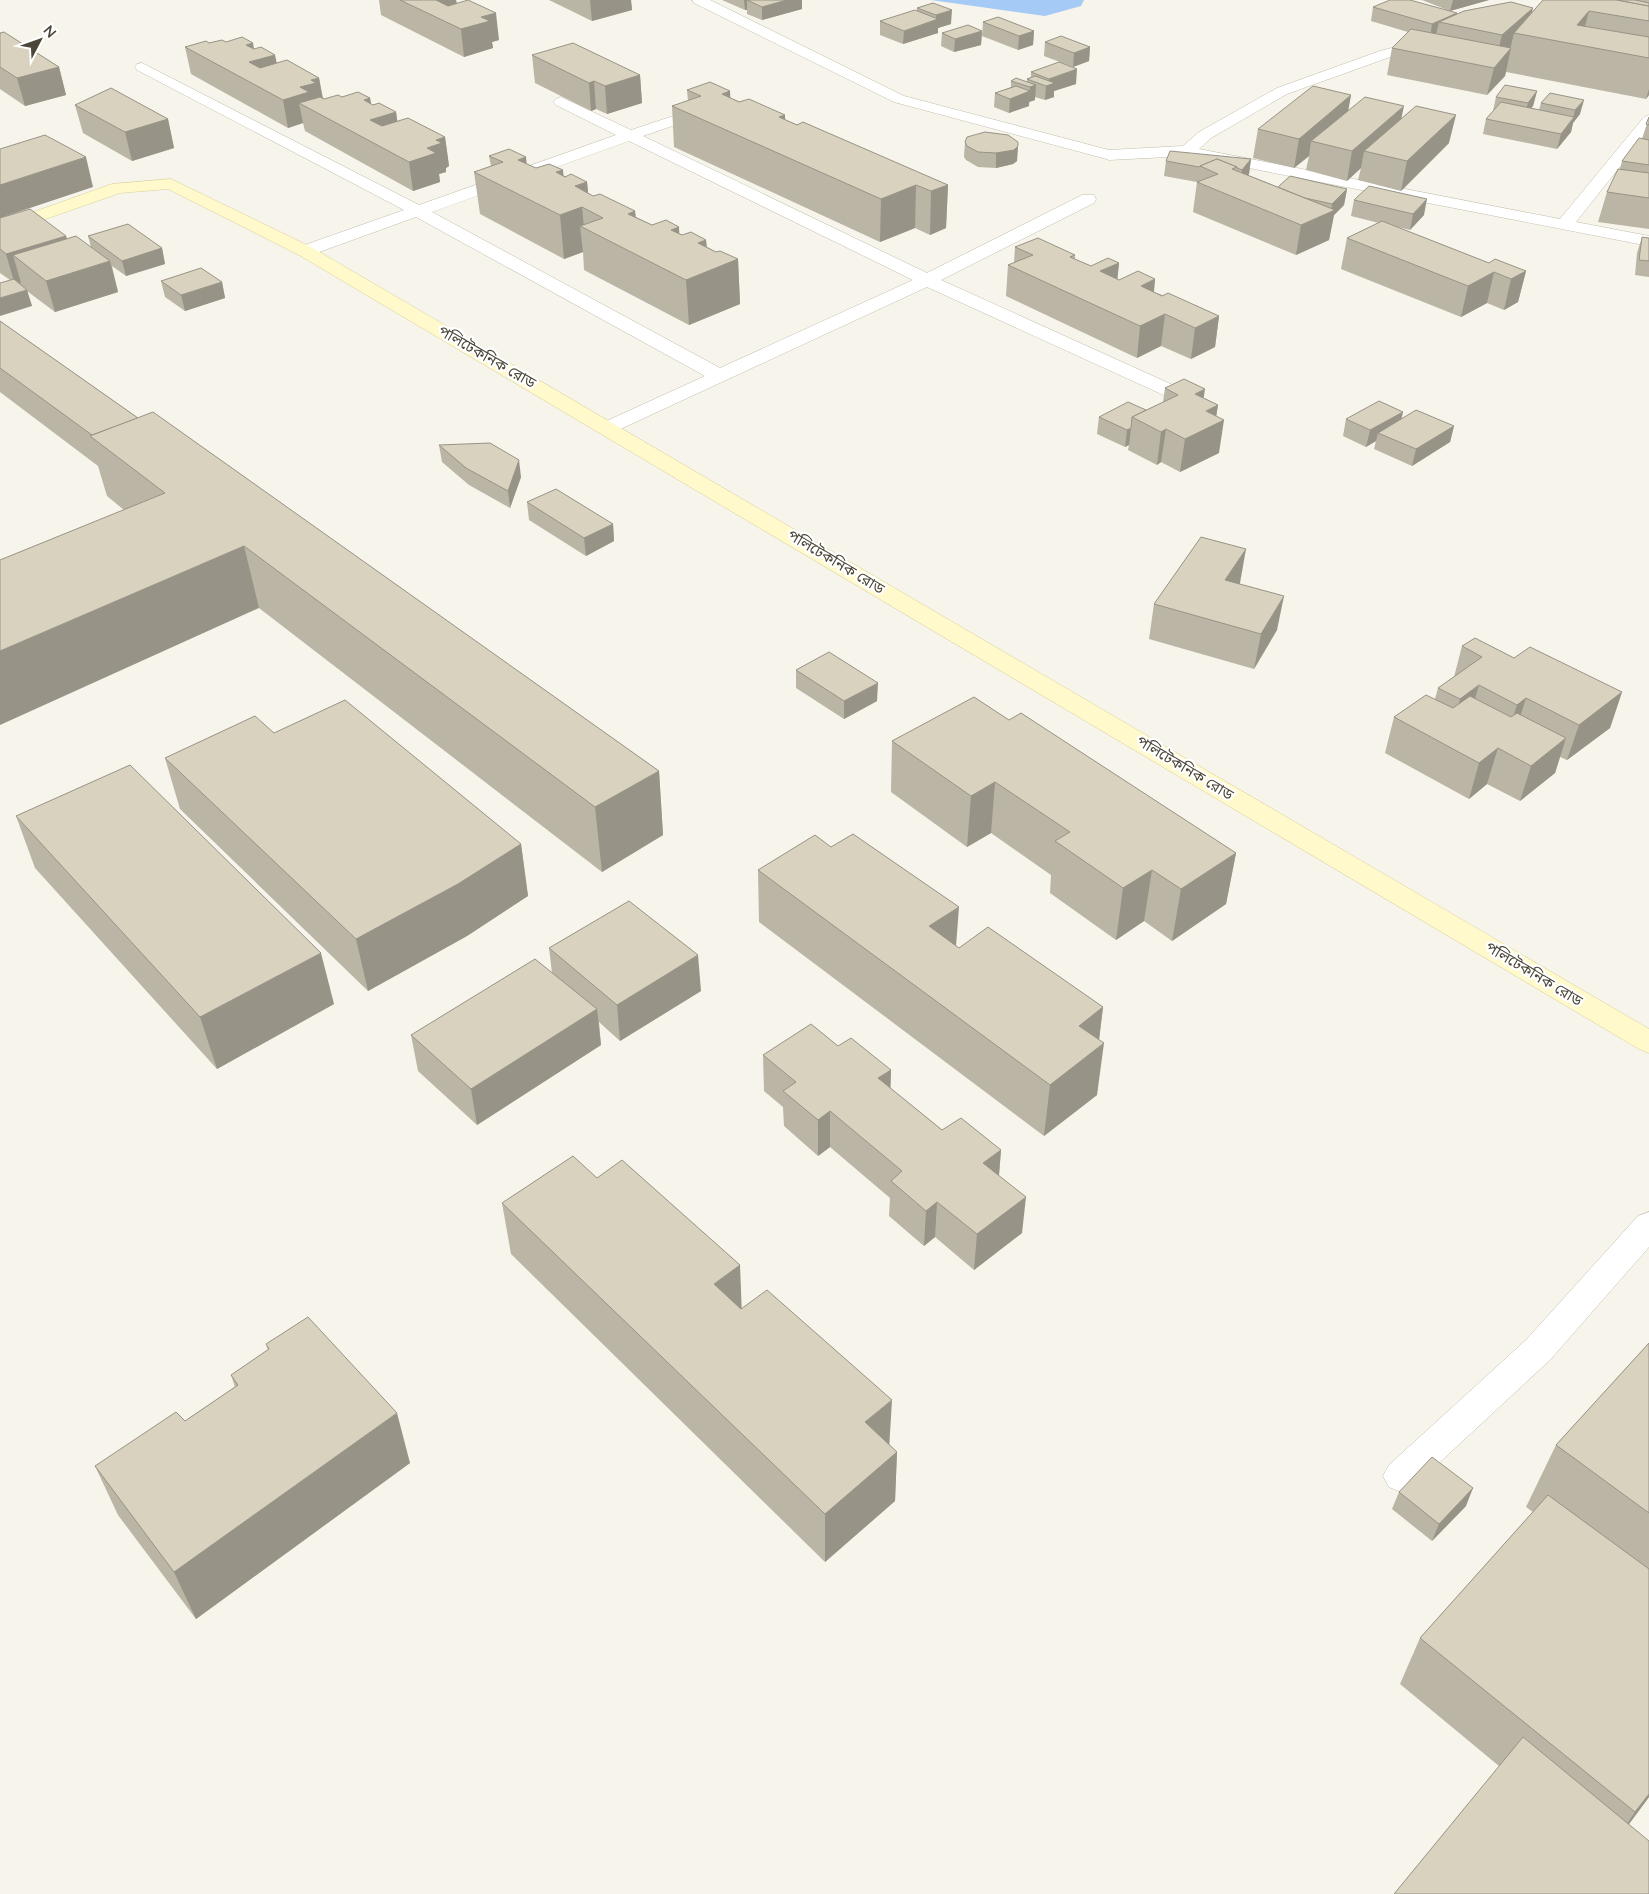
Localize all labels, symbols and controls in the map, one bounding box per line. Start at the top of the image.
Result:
north arrow [15,15,65,65]
text: N [40,21,60,41]
street label: পলিটেকনিক রোড [436,321,540,391]
street label: পলিটেকনিক রোড [785,525,888,597]
street label: পলিটেকনিক রোড [1134,731,1237,803]
street label: পলিটেকনিক রোড [1483,937,1586,1009]

